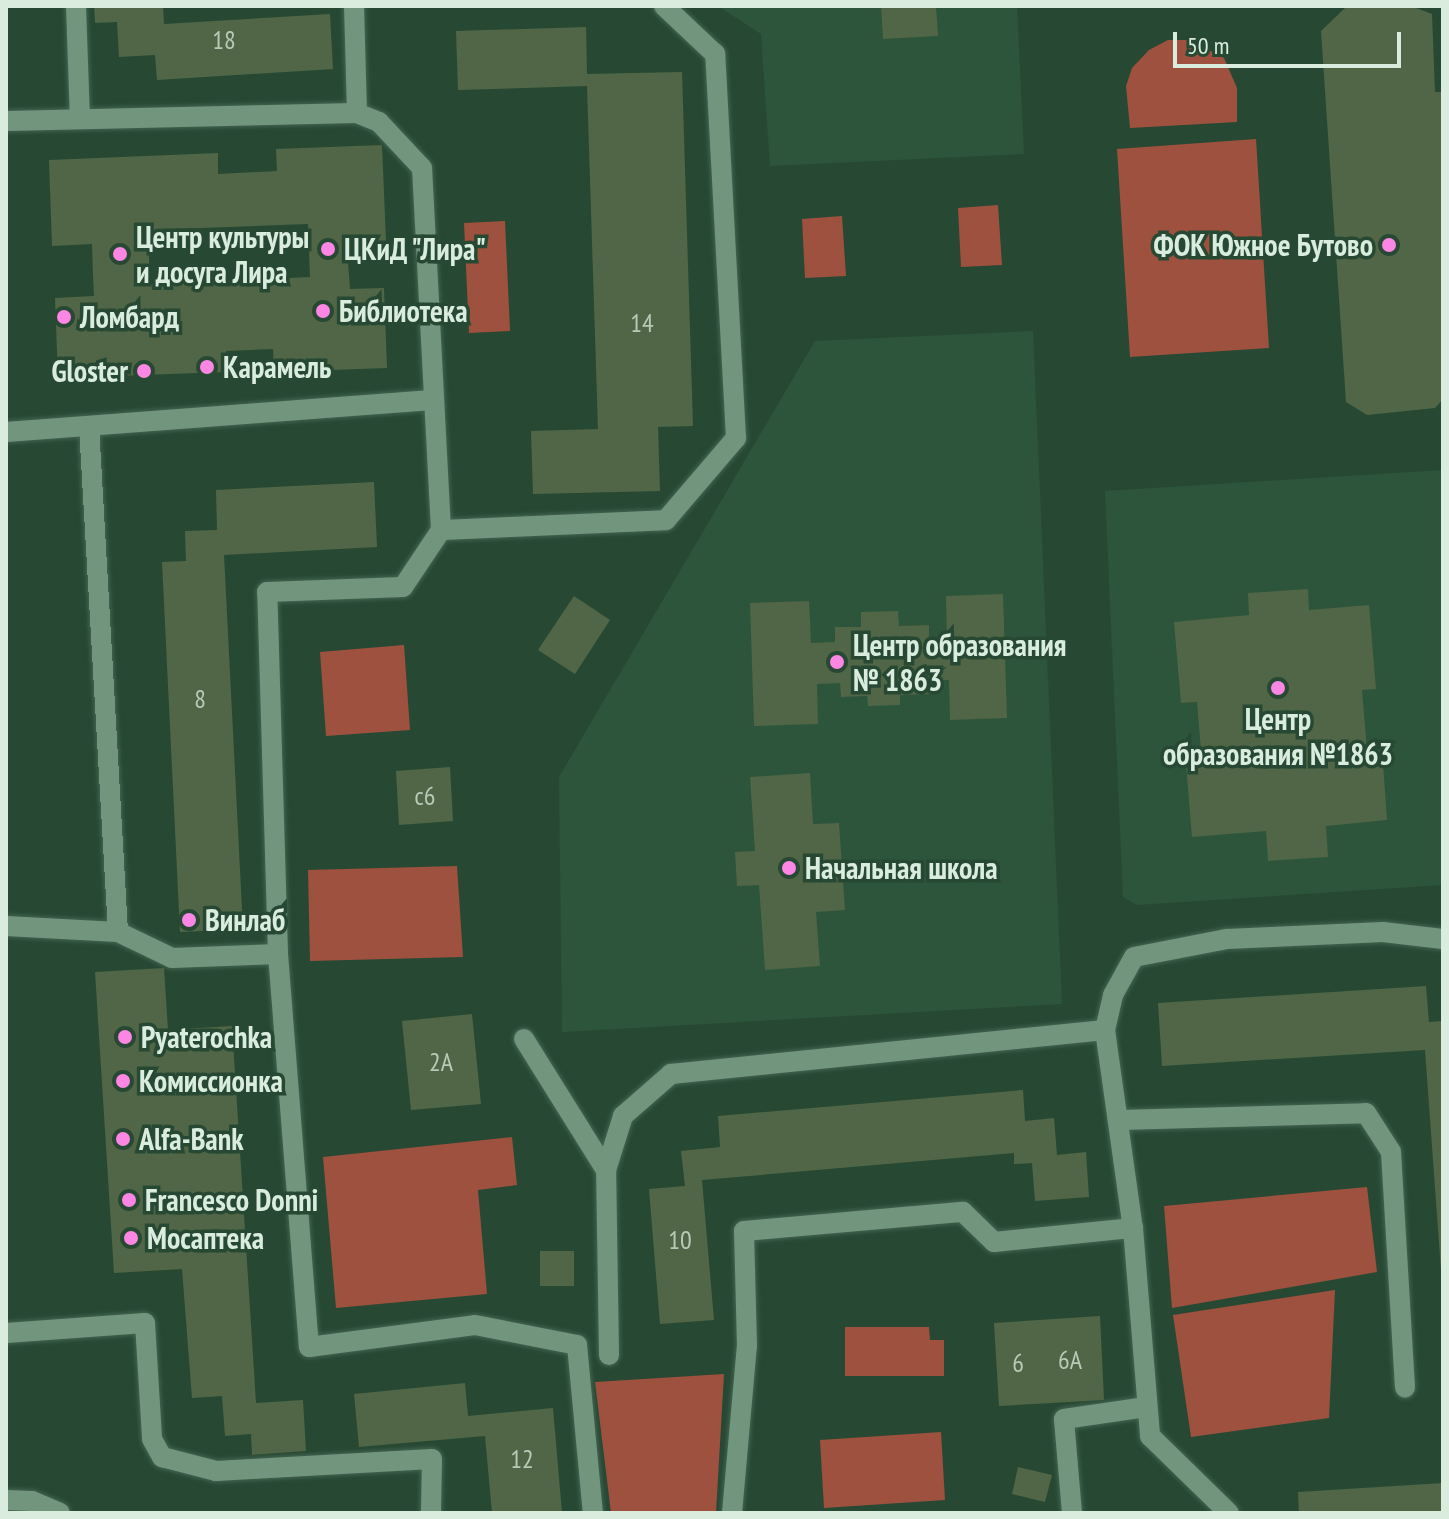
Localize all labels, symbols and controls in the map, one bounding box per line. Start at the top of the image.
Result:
scale bar [1177,16,1405,66]
house number: 18 [212,24,236,56]
text: 50 m [1187,30,1229,61]
place label: Центр культуры и досуга Лира [136,219,309,290]
place label: ФОК Южное Бутово [1153,227,1373,263]
place label: ЦКиД "Лира" [344,231,488,267]
marker: ФОК Южное Бутово [1380,236,1398,254]
marker: ЦКиД "Лира" [319,240,337,258]
marker: Центр культуры и досуга Лира [111,245,129,263]
place label: Библиотека [339,293,468,329]
place label: Ломбард [80,299,179,335]
marker: Библиотека [314,302,332,320]
house number: 14 [630,307,654,339]
marker: Ломбард [55,308,73,326]
place label: Карамель [223,349,331,385]
place label: Gloster [51,353,128,389]
marker: Карамель [198,358,216,376]
marker: Gloster [135,362,153,380]
place label: Центр образования № 1863 [853,627,1066,698]
marker: Центр образования № 1863 [828,653,846,671]
marker: Центр образования №1863 [1269,679,1287,697]
house number: 8 [194,683,206,715]
place label: Центр образования №1863 [1163,701,1393,772]
house number: с6 [415,780,435,812]
place label: Начальная школа [805,850,998,886]
marker: Начальная школа [780,859,798,877]
place label: Винлаб [205,902,285,938]
marker: Винлаб [180,911,198,929]
place label: Pyaterochka [141,1019,272,1055]
marker: Pyaterochka [116,1028,134,1046]
house number: 2А [429,1046,453,1078]
place label: Комиссионка [139,1063,283,1099]
marker: Комиссионка [114,1072,132,1090]
place label: Alfa-Bank [139,1121,244,1157]
marker: Alfa-Bank [114,1130,132,1148]
place label: Francesco Donni [145,1182,318,1218]
marker: Francesco Donni [120,1191,138,1209]
place label: Мосаптека [147,1220,264,1256]
house number: 10 [668,1224,692,1256]
marker: Мосаптека [122,1229,140,1247]
house number: 6А [1058,1344,1082,1376]
house number: 6 [1012,1347,1024,1379]
house number: 12 [510,1443,534,1475]

